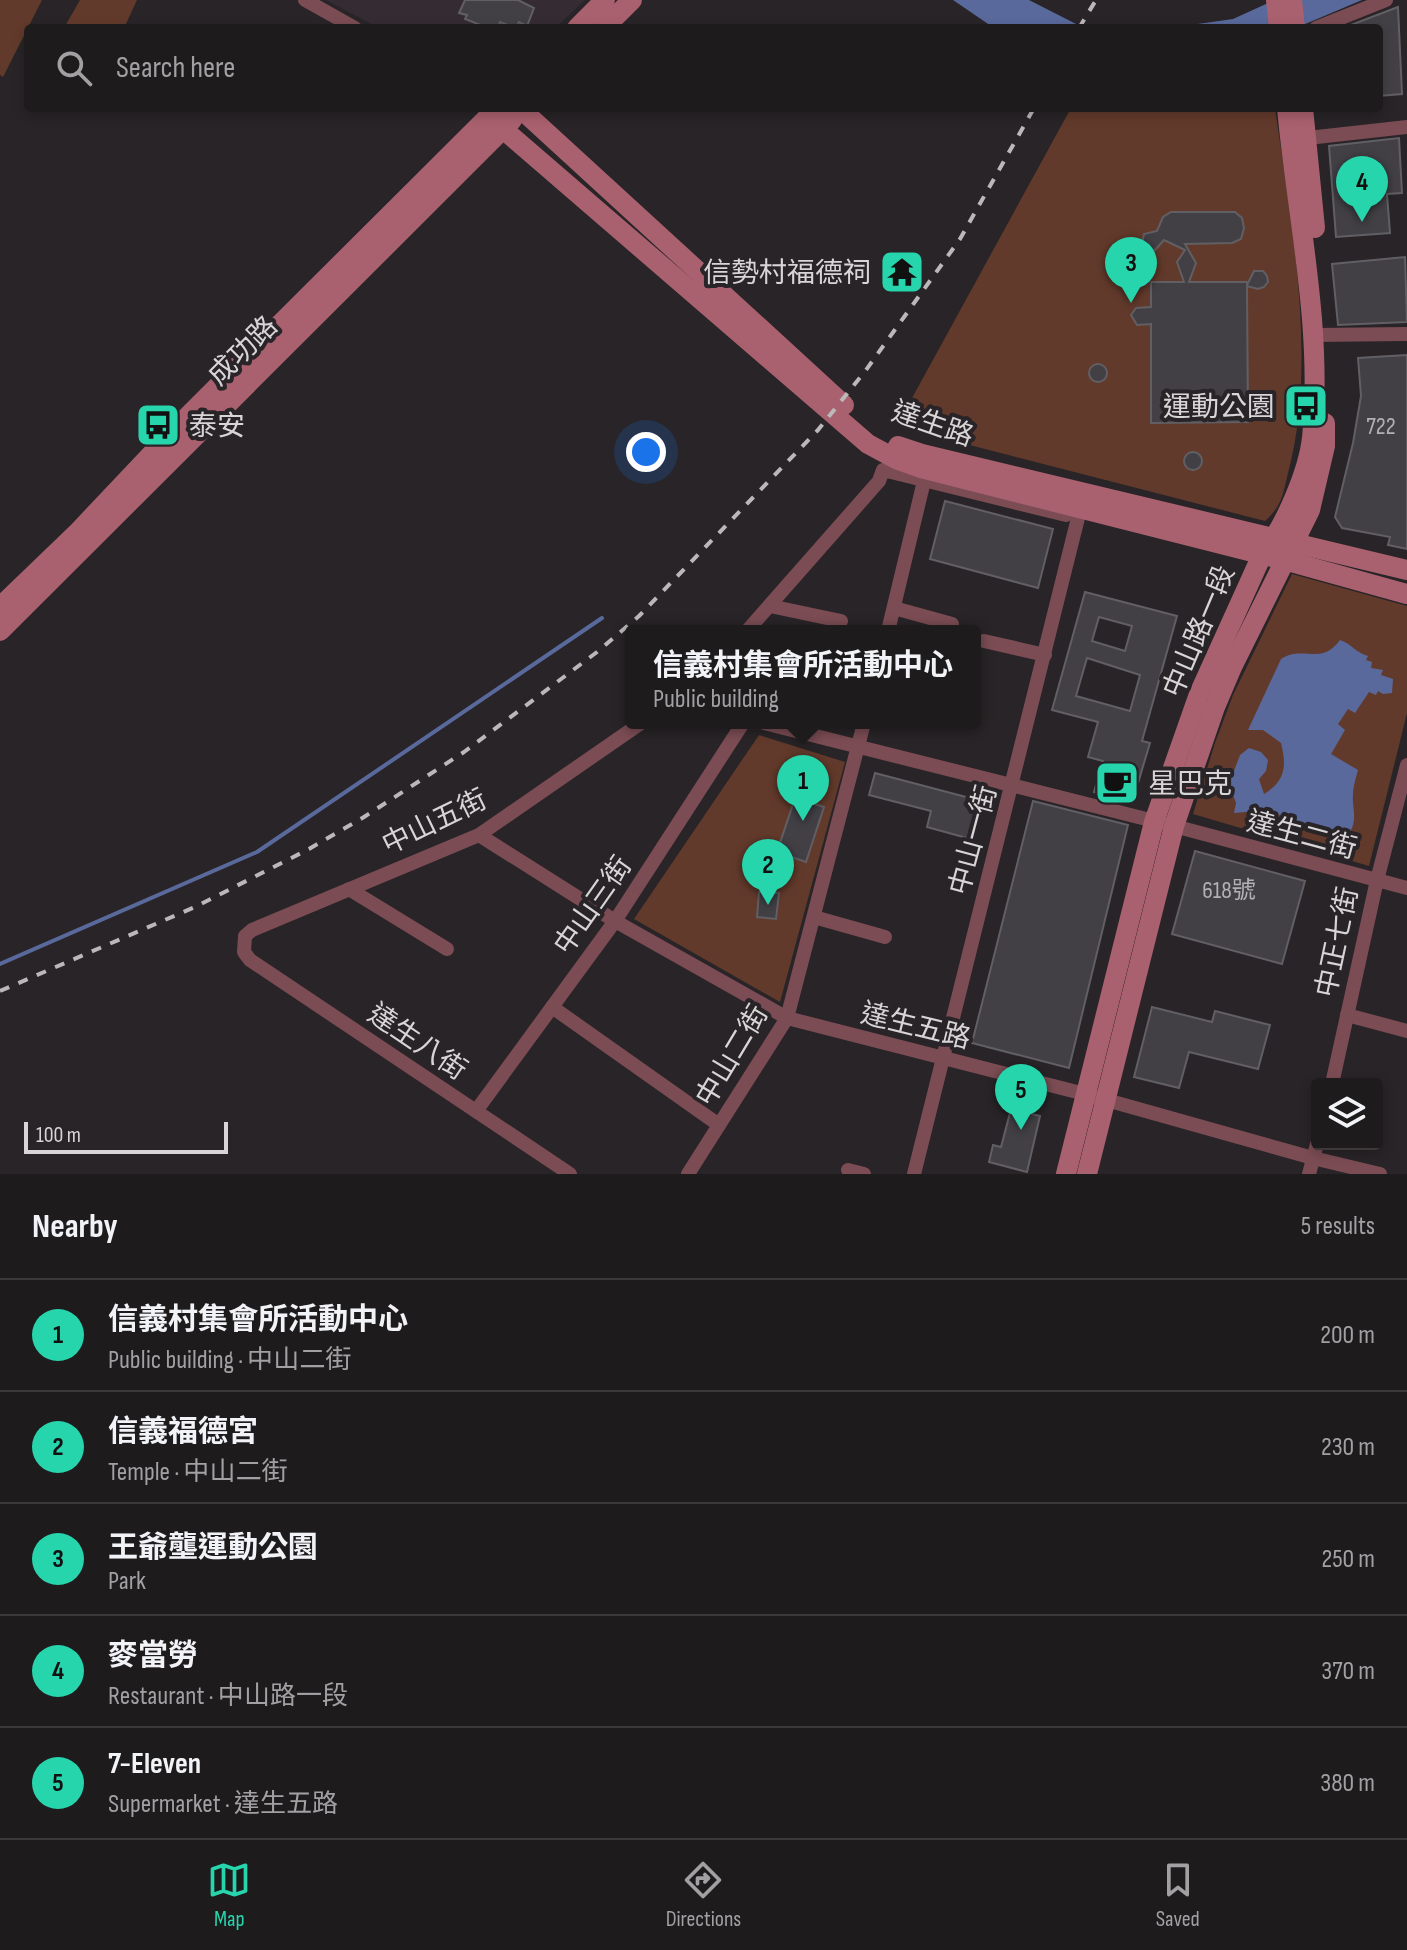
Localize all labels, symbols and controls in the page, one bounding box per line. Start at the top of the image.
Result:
search box [24,24,1383,112]
icon: search [52,46,96,90]
text: Search here [116,50,235,86]
pin: 4 [1336,156,1388,222]
pin: 3 [1105,237,1157,303]
temple icon: 信勢村福德祠 [878,248,926,296]
place label: 信勢村福德祠 [703,257,871,290]
street label: 成功路 [202,310,284,392]
bus stop icon: 運動公園 [1282,382,1330,430]
place label: 運動公園 [1163,391,1275,424]
street label: 達生路 [887,395,978,454]
bus stop icon: 泰安 [134,401,182,449]
place label: 泰安 [189,410,245,443]
house number: 722 [1366,412,1396,441]
your location [626,432,666,472]
street label: 中山路一段 [1157,561,1242,702]
popup [625,625,981,729]
text: 信義村集會所活動中心 [653,648,953,684]
text: Public building [653,684,779,715]
pin: 1 [777,755,829,821]
cafe icon: 星巴克 [1093,759,1141,807]
place label: 星巴克 [1148,768,1232,801]
street label: 中山一街 [943,782,1004,899]
street label: 中山五街 [377,783,492,862]
street label: 達生二街 [1243,805,1360,866]
pin: 2 [742,839,794,905]
street label: 中山三街 [548,851,639,961]
house number: 618號 [1202,876,1256,905]
street label: 中正七街 [1310,884,1365,1001]
street label: 達生八街 [362,997,473,1087]
street label: 達生五路 [857,997,974,1056]
street label: 中山二街 [689,999,775,1112]
pin: 5 [995,1064,1047,1130]
map controls [1311,1078,1383,1150]
button: layers [1311,1078,1383,1150]
scale bar [24,1118,228,1154]
text: 100 m [36,1122,81,1149]
text: Nearby [32,1206,118,1247]
text: 5 results [1301,1211,1375,1242]
text: 信義村集會所活動中心 [108,1302,408,1338]
text: 1 [53,1320,63,1351]
text: 200 m [1320,1320,1375,1351]
text: Public building · 中山二街 [108,1345,351,1376]
text: 信義福德宮 [108,1414,258,1450]
text: 2 [52,1432,64,1463]
text: 230 m [1321,1432,1375,1463]
text: Temple · 中山二街 [108,1457,287,1488]
text: 王爺壟運動公園 [108,1530,318,1566]
text: 3 [52,1544,64,1575]
text: 250 m [1321,1544,1375,1575]
text: Park [108,1566,146,1597]
text: 麥當勞 [108,1638,198,1674]
text: 4 [52,1656,64,1687]
text: 370 m [1321,1656,1375,1687]
text: Restaurant · 中山路一段 [108,1681,348,1712]
text: 7-Eleven [108,1746,201,1782]
text: 5 [52,1768,64,1799]
text: 380 m [1320,1768,1375,1799]
text: Supermarket · 達生五路 [108,1789,338,1820]
tab: Map [207,1858,251,1933]
tab: Directions [666,1858,741,1933]
tab: Saved [1156,1858,1200,1933]

